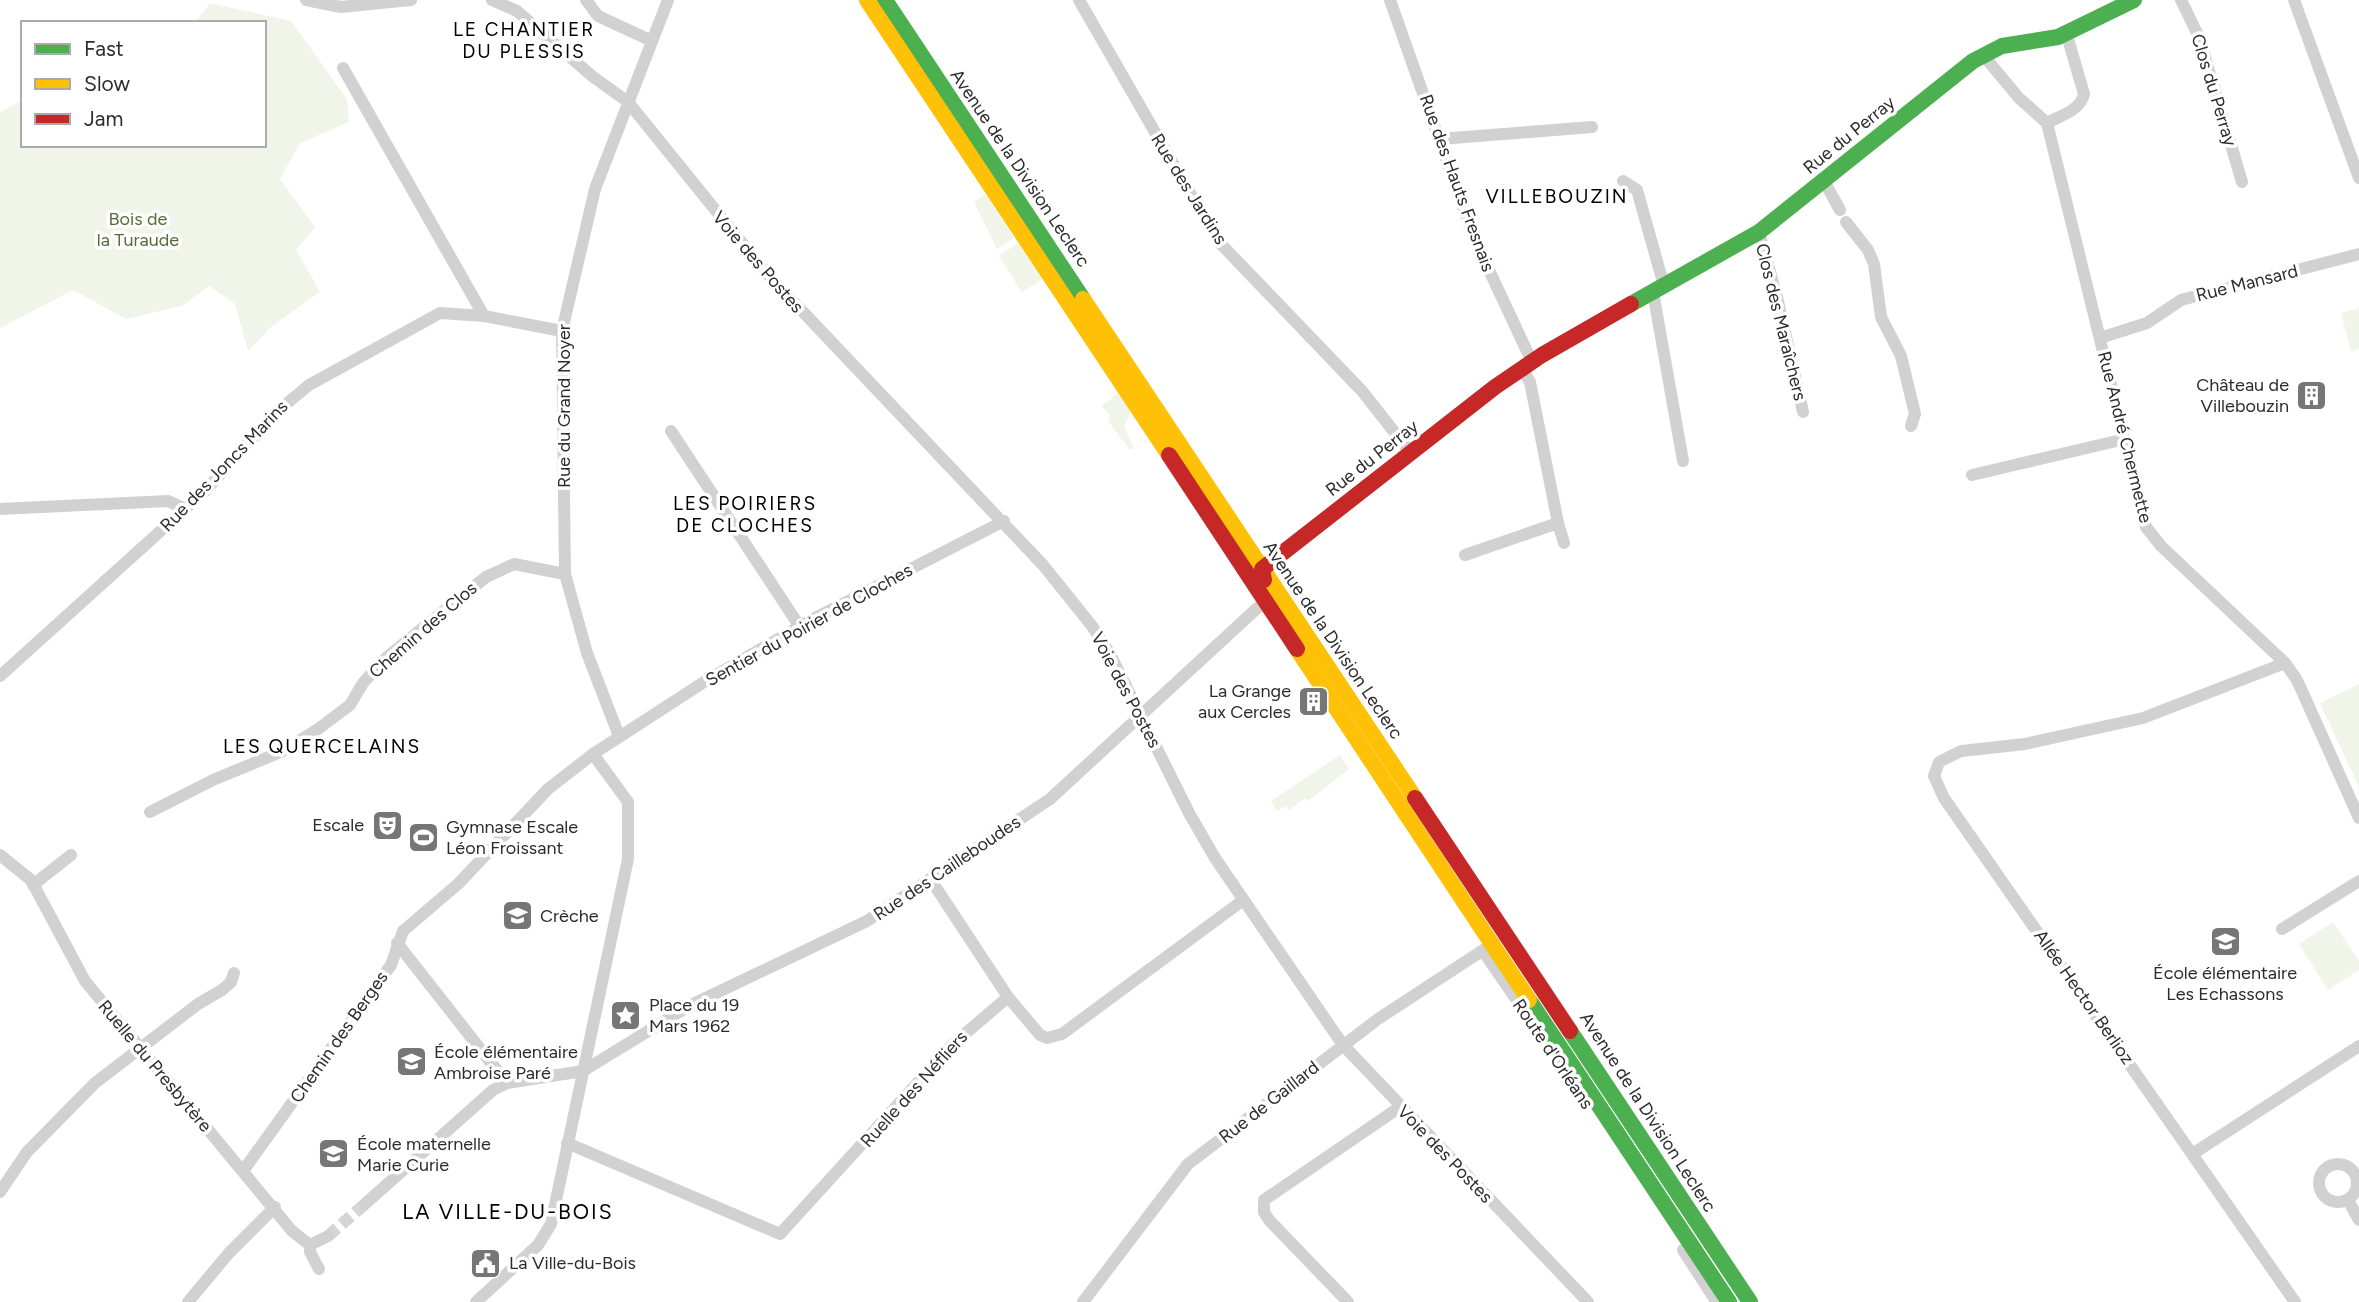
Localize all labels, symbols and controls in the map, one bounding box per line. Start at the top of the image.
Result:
district label: LE CHANTIER DU PLESSIS [453,18,595,63]
legend [21,21,266,147]
street label: Clos du Perray [2187,31,2242,149]
text: Fast [84,36,124,61]
street label: Avenue de la Division Leclerc [945,65,1095,271]
text: Slow [84,71,130,96]
street label: Rue des Hauts Fresnais [1415,91,1499,275]
street label: Rue du Perray [1799,91,1900,179]
text: Jam [84,106,123,131]
street label: Rue des Jardins [1146,130,1232,248]
district label: VILLEBOUZIN [1485,185,1629,208]
street label: Voie des Postes [708,207,808,317]
park label: Bois de la Turaude [97,208,179,251]
street label: Clos des Maraîchers [1751,241,1811,403]
street label: Rue Mansard [2194,260,2300,306]
street label: Rue du Grand Noyer [553,324,575,488]
street label: Rue André Chermette [2093,349,2157,525]
place label: Château de Villebouzin [2196,374,2289,417]
building icon: Château de Villebouzin [2295,378,2329,412]
street label: Rue des Joncs Marins [156,396,292,536]
street label: Rue du Perray [1321,415,1423,501]
district label: LES POIRIERS DE CLOCHES [673,492,817,537]
street label: Avenue de la Division Leclerc [1258,537,1408,743]
street label: Sentier du Poirier de Cloches [702,559,916,691]
street label: Chemin des Clos [365,577,481,683]
street label: Voie des Postes [1086,628,1166,752]
place label: La Grange aux Cercles [1198,680,1291,723]
building icon: La Grange aux Cercles [1297,684,1331,718]
district label: LES QUERCELAINS [223,735,421,758]
theatre icon: Escale [370,808,404,842]
street label: Rue des Cailleboudes [869,811,1025,925]
place label: Escale [312,814,364,836]
place label: Gymnase Escale Léon Froissant [446,816,578,859]
sports icon: Gymnase Escale Léon Froissant [406,820,440,854]
school or university icon: Crèche [500,899,534,933]
place label: Crèche [540,905,599,927]
street label: Allée Hector Berlioz [2029,925,2139,1069]
school or university icon: École élémentaire Les Echassons [2208,925,2242,959]
place label: École élémentaire Les Echassons [2153,962,2297,1005]
street label: Chemin des Berges [285,967,393,1107]
place label: Place du 19 Mars 1962 [649,994,739,1037]
street label: Route d'Orléans [1508,995,1598,1113]
street label: Ruelle du Presbytère [93,996,217,1137]
place icon: Place du 19 Mars 1962 [609,998,643,1032]
street label: Avenue de la Division Leclerc [1575,1008,1721,1216]
street label: Ruelle des Néfliers [856,1026,972,1152]
place label: École élémentaire Ambroise Paré [434,1041,578,1084]
school or university icon: École élémentaire Ambroise Paré [394,1045,428,1079]
street label: Rue de Gaillard [1214,1056,1324,1148]
street label: Voie des Postes [1393,1100,1497,1208]
place label: École maternelle Marie Curie [357,1133,491,1176]
school or university icon: École maternelle Marie Curie [317,1137,351,1171]
district label: LA VILLE-DU-BOIS [402,1199,614,1224]
public building icon: La Ville-du-Bois [469,1246,503,1280]
place label: La Ville-du-Bois [509,1252,636,1274]

